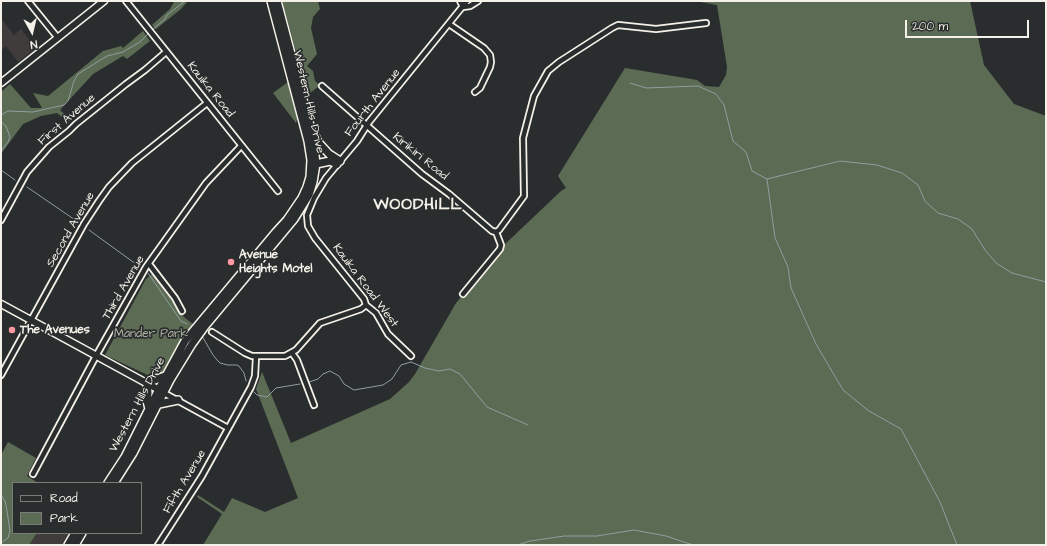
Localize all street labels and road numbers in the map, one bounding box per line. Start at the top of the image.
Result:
street label: Western Hills Drive [289,49,327,155]
street label: Kauika Road [183,59,237,121]
street label: Fourth Avenue [342,66,404,140]
street label: First Avenue [35,91,99,149]
street label: Kirikiri Road [389,130,451,184]
street label: Second Avenue [44,190,98,270]
street label: Kauika Road West [329,242,401,330]
street label: Third Avenue [100,253,148,323]
street label: Western Hills Drive [107,355,169,455]
street label: Fifth Avenue [160,448,210,516]

